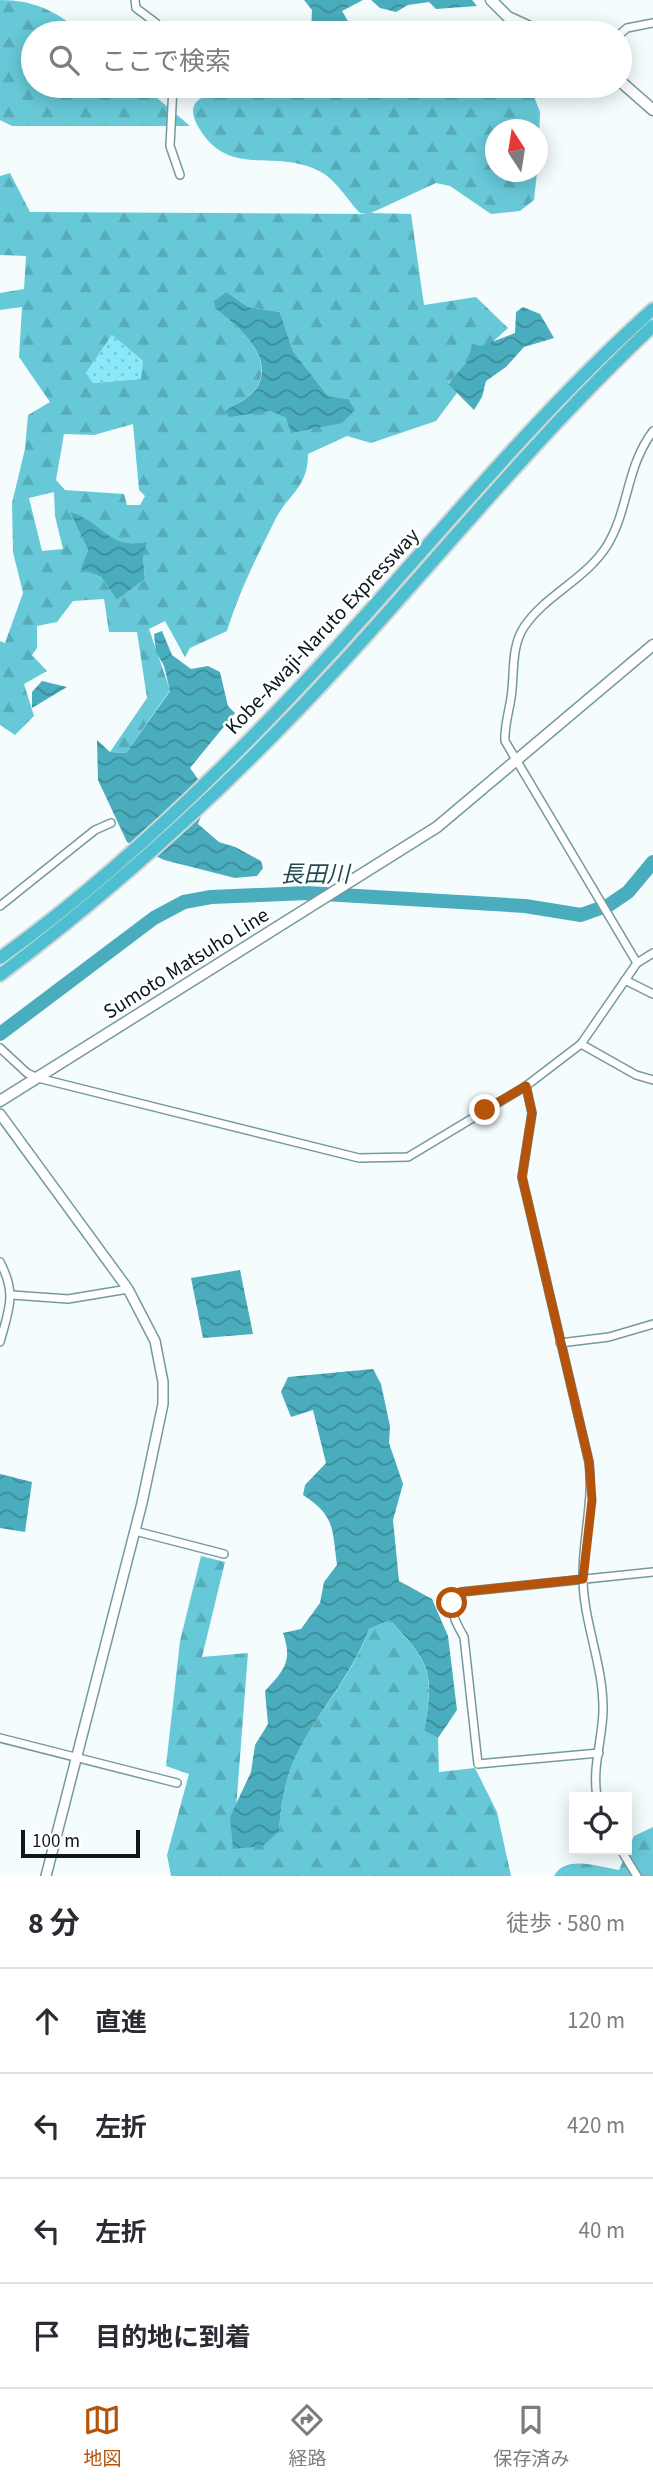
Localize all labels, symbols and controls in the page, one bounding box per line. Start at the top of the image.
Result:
search box [21,21,632,98]
icon: search [45,41,83,79]
text: ここで検索 [101,43,231,80]
north arrow [485,119,548,182]
street label: Kobe-Awaji-Naruto Expressway [218,521,426,741]
water label: 長田川 [281,858,353,891]
street label: Sumoto Matsuho Line [97,900,275,1026]
route end [469,1094,500,1125]
route start [436,1587,467,1618]
map controls [569,1792,632,1855]
button: locate [569,1792,632,1855]
scale bar [21,1827,140,1859]
text: 100 m [32,1828,80,1855]
text: 8 分 [28,1902,80,1945]
text: 徒歩 · 580 m [506,1907,625,1940]
icon: ahead [28,2002,66,2040]
text: 直進 [95,2004,147,2041]
text: 120 m [567,2004,625,2037]
icon: left [28,2107,66,2145]
text: 左折 [95,2109,147,2146]
text: 420 m [567,2109,625,2142]
icon: left [28,2212,66,2250]
text: 左折 [95,2214,147,2251]
text: 40 m [578,2214,625,2247]
icon: arrive [28,2317,66,2355]
text: 目的地に到着 [95,2319,251,2356]
tab: 地図 [83,2401,122,2473]
tab: 経路 [288,2401,327,2473]
tab: 保存済み [493,2401,570,2473]

